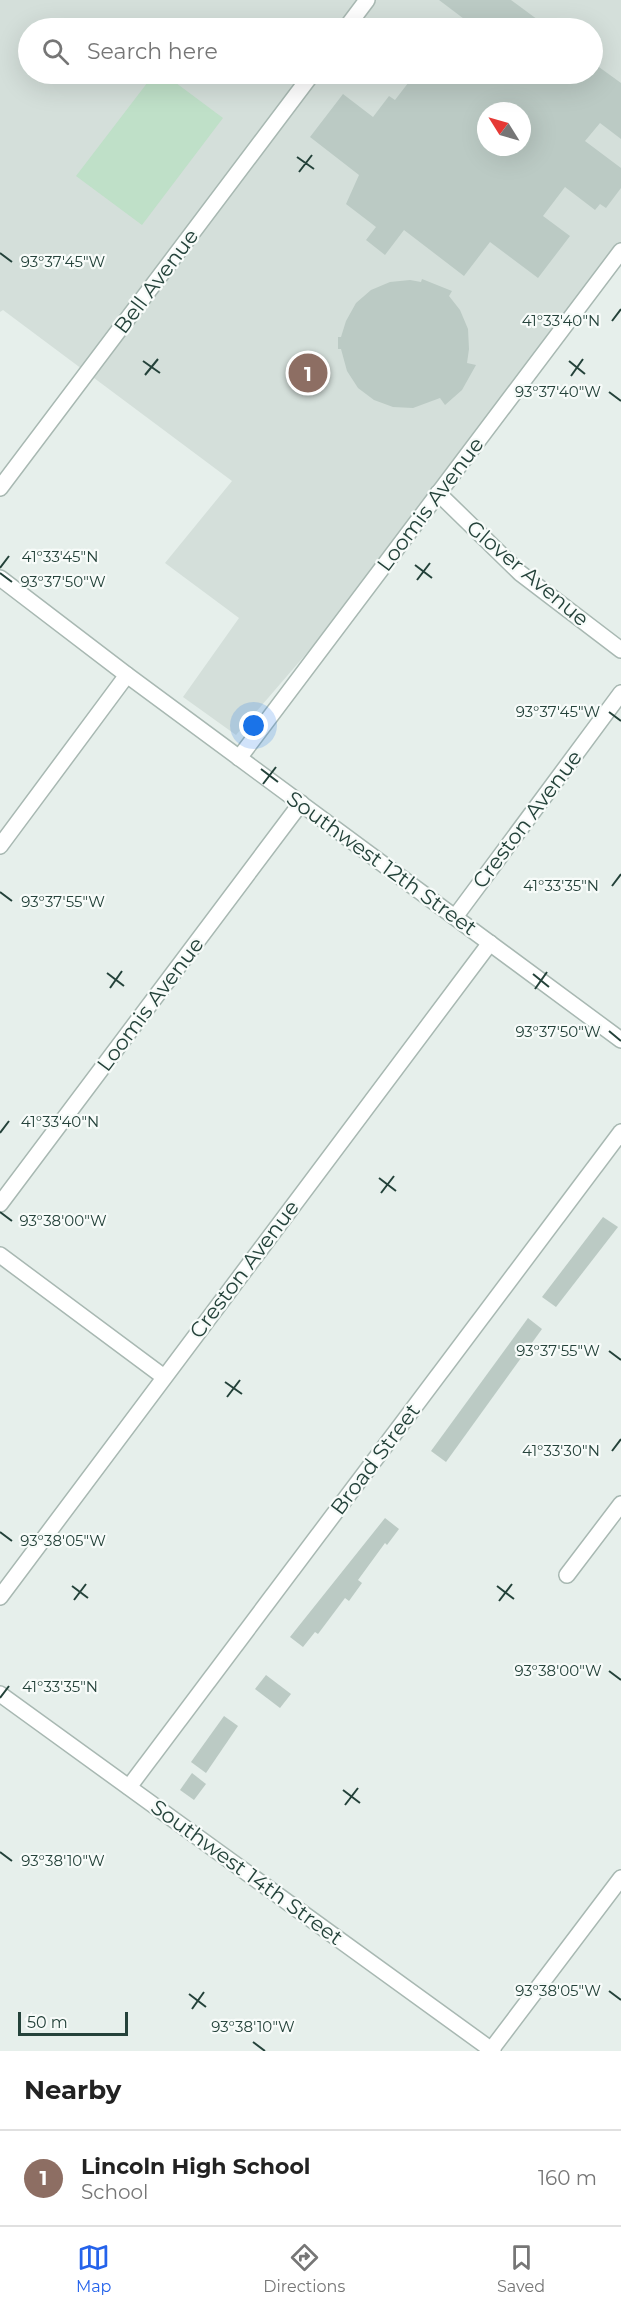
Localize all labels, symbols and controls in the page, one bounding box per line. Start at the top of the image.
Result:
search box [18,18,603,84]
icon: search [39,35,72,68]
text: Search here [87,38,218,65]
north arrow [477,102,531,156]
street label: Bell Avenue [109,224,203,338]
text: 93°37'45"W [21,252,106,271]
text: 41°33'40"N [522,311,600,330]
pin: 1 [288,350,328,395]
text: 93°37'40"W [515,382,601,401]
street label: Loomis Avenue [371,432,489,576]
street label: Glover Avenue [462,515,594,631]
text: 41°33'45"N [22,547,98,566]
text: 93°37'50"W [20,572,106,591]
text: 93°37'45"W [516,702,601,721]
your location [239,711,268,740]
street label: Creston Avenue [467,745,587,893]
street label: Southwest 12th Street [282,786,482,940]
text: 41°33'35"N [523,876,599,895]
text: 93°37'55"W [21,892,105,911]
street label: Loomis Avenue [91,932,209,1076]
text: 93°37'50"W [515,1022,601,1041]
text: 41°33'40"N [21,1112,99,1131]
street label: Creston Avenue [184,1195,304,1343]
text: 93°38'00"W [19,1211,107,1230]
text: 93°37'55"W [516,1341,600,1360]
street label: Broad Street [325,1398,425,1520]
text: 41°33'30"N [522,1441,600,1460]
text: 93°38'05"W [20,1531,106,1550]
text: 93°38'00"W [514,1661,602,1680]
text: 41°33'35"N [22,1677,98,1696]
street label: Southwest 14th Street [146,1794,348,1950]
text: 93°38'10"W [21,1851,105,1870]
text: 93°38'05"W [515,1981,601,2000]
scale bar [18,2009,128,2036]
text: 50 m [27,2013,68,2032]
text: 93°38'10"W [211,2017,295,2036]
text: Nearby [24,2074,121,2106]
text: Lincoln High School [81,2153,310,2180]
text: 1 [40,2166,47,2190]
text: 160 m [538,2166,597,2190]
text: School [81,2180,148,2204]
tab: Map [76,2241,111,2296]
tab: Directions [263,2241,345,2296]
tab: Saved [497,2241,545,2296]

